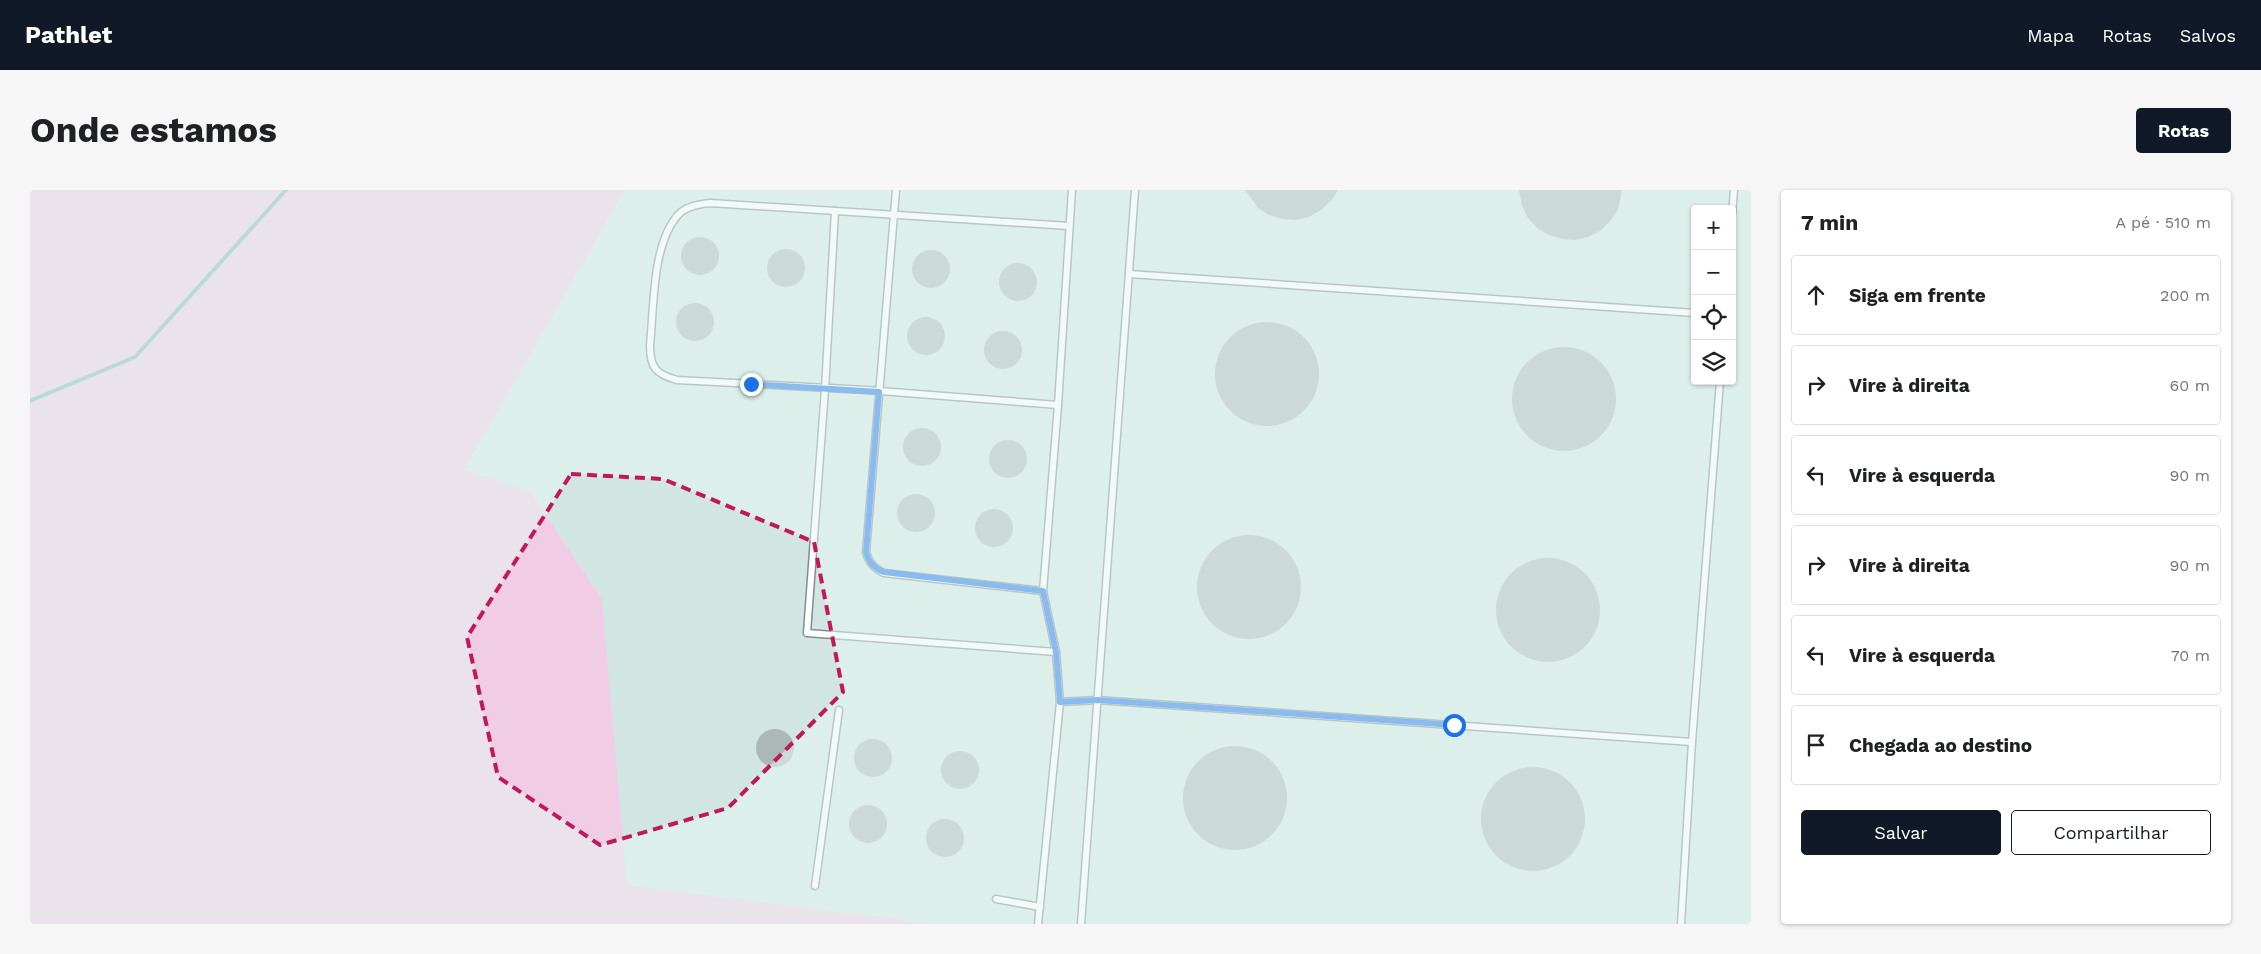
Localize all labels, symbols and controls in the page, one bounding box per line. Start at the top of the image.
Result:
text: Pathlet [25,21,112,49]
text: Mapa [2027,25,2074,46]
text: Rotas [2102,25,2152,46]
text: Salvos [2180,25,2236,46]
button: Rotas [2136,108,2231,153]
text: Onde estamos [30,109,277,151]
map controls [1691,205,1736,385]
button: + [1691,205,1736,250]
text: 7 min [1801,210,1858,235]
text: A pé · 510 m [2116,213,2211,232]
button: − [1691,250,1736,295]
icon: ahead [1802,281,1830,309]
text: Siga em frente [1849,284,1986,307]
text: 200 m [2160,286,2210,305]
button: locate [1691,295,1736,340]
button: layers [1691,340,1736,385]
icon: right [1802,371,1830,399]
route end [740,373,763,396]
text: Vire à direita [1849,374,1970,397]
text: 60 m [2170,376,2210,395]
icon: left [1802,461,1830,489]
text: Vire à esquerda [1849,464,1995,487]
text: 90 m [2169,466,2210,485]
icon: right [1802,551,1830,579]
text: Vire à direita [1849,554,1970,577]
text: 90 m [2169,556,2210,575]
icon: left [1802,641,1830,669]
text: Vire à esquerda [1849,644,1995,667]
text: 70 m [2171,646,2210,665]
route start [1443,714,1466,737]
icon: arrive [1802,731,1830,759]
text: Chegada ao destino [1849,734,2032,757]
button: Salvar [1801,810,2001,855]
button: Compartilhar [2011,810,2211,855]

